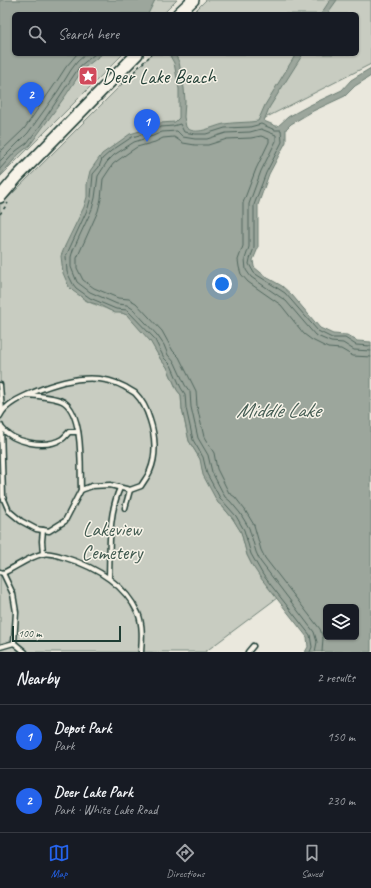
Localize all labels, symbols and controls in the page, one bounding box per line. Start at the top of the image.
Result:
search box [12,12,359,56]
icon: search [26,23,48,45]
text: Search here [58,25,119,44]
place label: Deer Lake Beach [102,64,218,89]
place icon: Deer Lake Beach [77,65,99,87]
pin: 2 [18,82,44,115]
pin: 1 [134,109,160,142]
your location [212,274,232,294]
water label: Middle Lake [236,397,323,423]
park label: Lakeview Cemetery [82,517,145,565]
map controls [323,604,359,640]
button: layers [323,604,359,640]
scale bar [12,624,121,643]
text: 100 m [18,626,42,640]
text: Nearby [16,668,59,689]
text: 2 results [317,670,355,686]
text: Depot Park [54,719,111,738]
text: 1 [26,729,32,745]
text: 150 m [327,729,355,745]
text: Park [54,738,75,754]
text: Deer Lake Park [54,783,133,802]
text: 2 [26,793,32,809]
text: 230 m [327,793,355,809]
text: Park · White Lake Road [54,802,158,818]
tab: Map [48,842,70,880]
tab: Directions [166,842,205,880]
tab: Saved [301,842,323,880]

